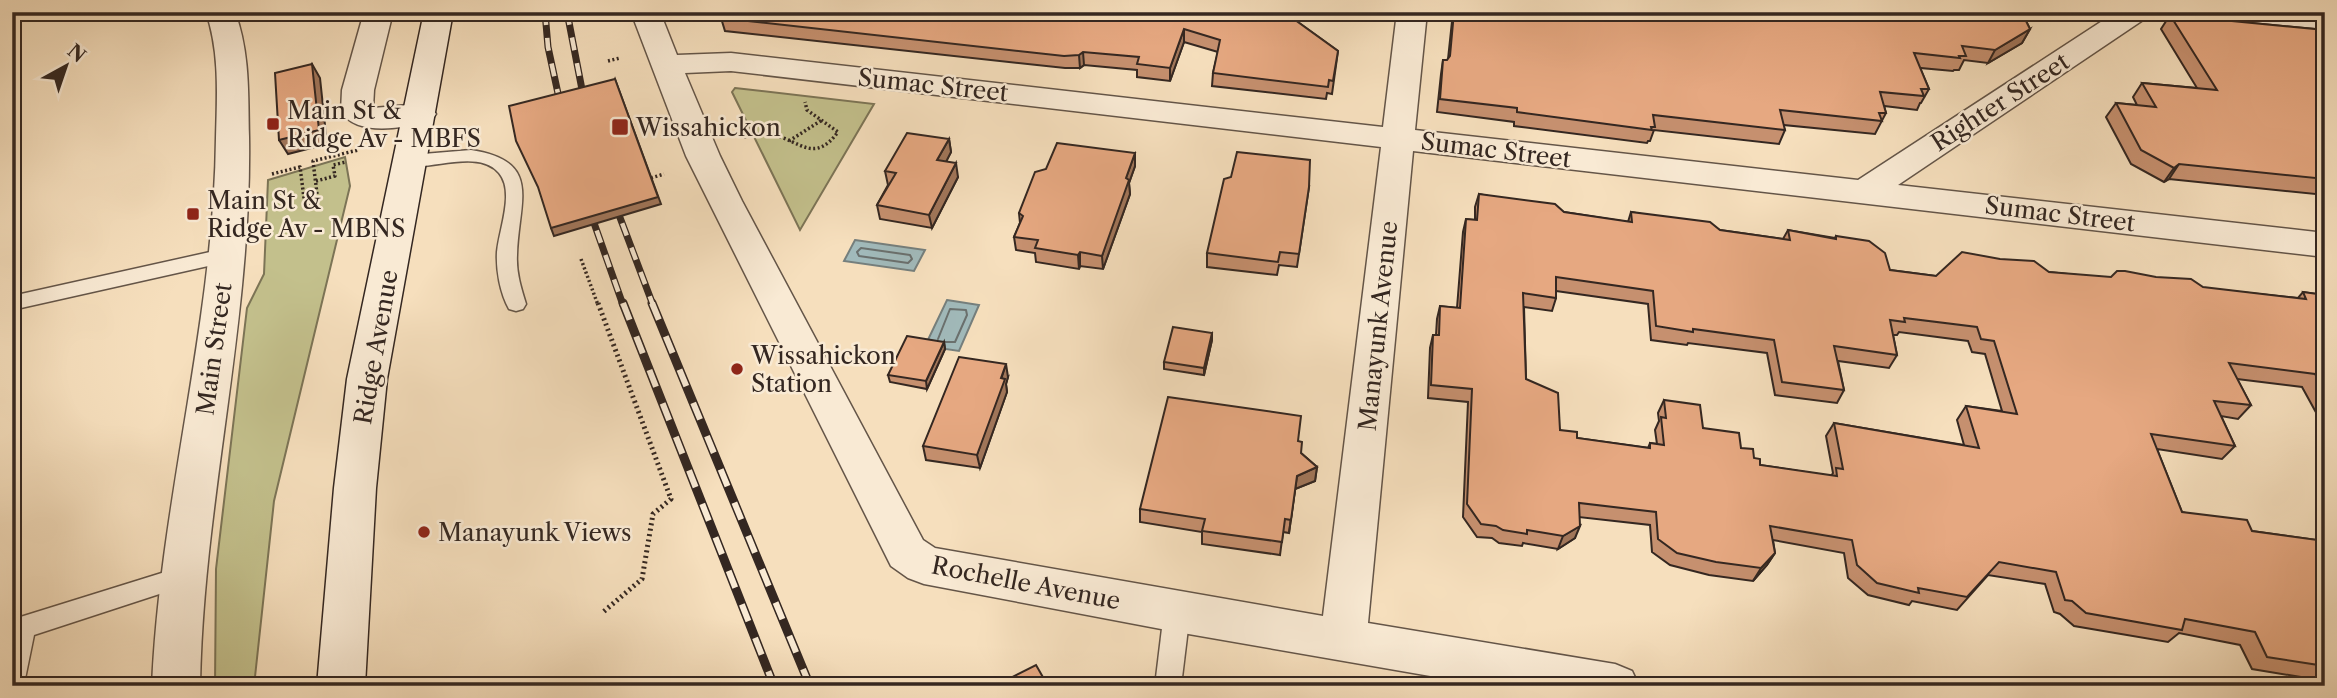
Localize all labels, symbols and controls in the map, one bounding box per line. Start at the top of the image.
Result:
north arrow [32,32,102,102]
text: N [63,39,90,67]
street label: Righter Street [1926,46,2075,157]
street label: Sumac Street [856,63,1010,107]
place label: Main St & Ridge Av - MBFS [287,96,481,153]
place label: Wissahickon [635,113,781,142]
marker: Main St & Ridge Av - MBFS [265,116,281,132]
marker: Wissahickon [610,117,630,137]
street label: Sumac Street [1419,126,1573,174]
place label: Main St & Ridge Av - MBNS [207,186,405,243]
street label: Sumac Street [1983,190,2137,238]
marker: Main St & Ridge Av - MBNS [185,206,201,222]
street label: Manayunk Avenue [1353,220,1403,432]
street label: Ridge Avenue [348,268,404,426]
street label: Main Street [190,280,238,417]
place label: Wissahickon Station [750,341,896,398]
marker: Wissahickon Station [729,361,745,377]
place label: Manayunk Views [438,518,631,547]
marker: Manayunk Views [416,524,432,540]
street label: Rochelle Avenue [929,550,1123,616]

